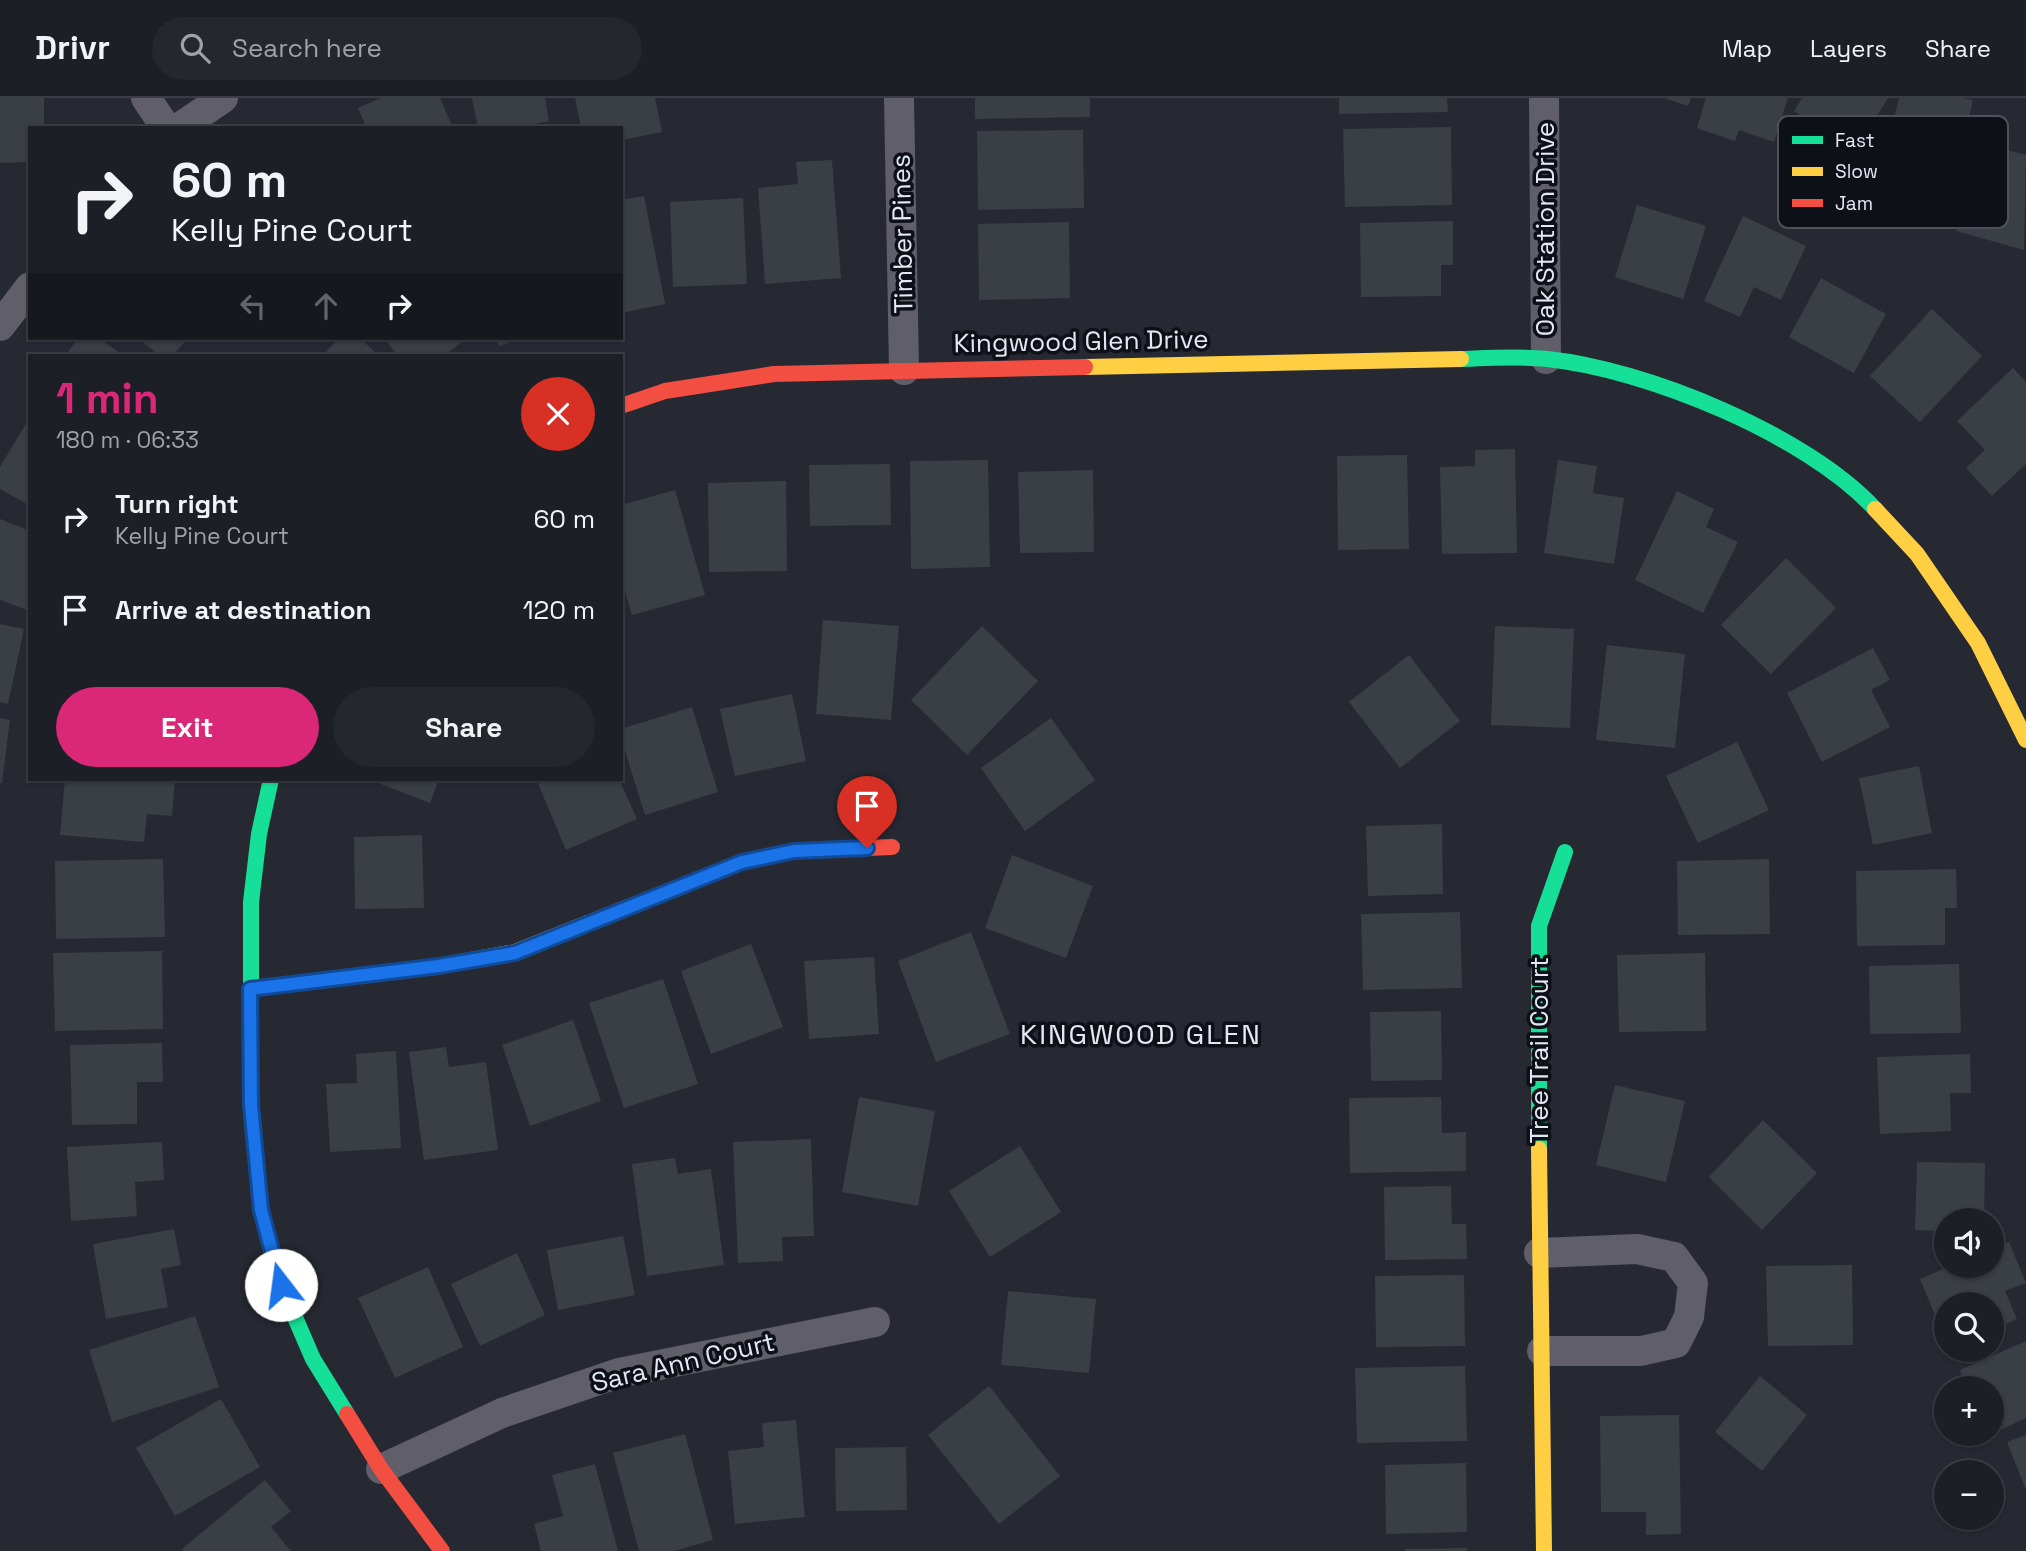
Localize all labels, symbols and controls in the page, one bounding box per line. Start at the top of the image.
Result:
search box [152,17,642,80]
text: Drivr [35,27,110,69]
icon: search [176,29,214,67]
text: Search here [232,31,382,65]
text: Map [1722,33,1772,64]
text: Layers [1810,33,1887,64]
text: Share [1925,33,1991,64]
legend [1778,116,2008,228]
street label: Oak Station Drive [1528,122,1562,336]
text: Fast [1835,128,1875,153]
text: 60 m [171,149,287,211]
icon: right [56,154,147,245]
street label: Timber Pines [884,154,920,314]
text: Slow [1835,159,1878,184]
text: Jam [1835,191,1873,216]
text: Kelly Pine Court [171,210,413,250]
icon: left [234,287,272,325]
icon: ahead [307,287,345,325]
icon: right [380,287,418,325]
street label: Kingwood Glen Drive [953,322,1209,360]
text: 1 min [56,372,159,425]
button: close [521,377,595,451]
text: 180 m · 06:33 [56,425,199,455]
text: Turn right [115,487,239,521]
icon: right [56,500,94,538]
text: 60 m [533,502,595,536]
text: Kelly Pine Court [115,521,289,551]
icon: arrive [56,591,94,629]
text: Arrive at destination [115,593,372,627]
text: 120 m [523,593,595,627]
button: Exit [56,687,319,767]
button: Share [333,687,595,767]
pin [837,776,897,848]
icon: arrive [848,787,886,825]
street label: Tree Trail Court [1522,957,1556,1143]
district label: KINGWOOD GLEN [1020,1016,1262,1052]
map controls [1934,1208,2004,1530]
button: sound [1934,1208,2004,1278]
position arrow [244,1248,318,1322]
button: search [1934,1292,2004,1362]
street label: Sara Ann Court [588,1324,778,1400]
button: + [1934,1376,2004,1446]
button: − [1934,1460,2004,1530]

